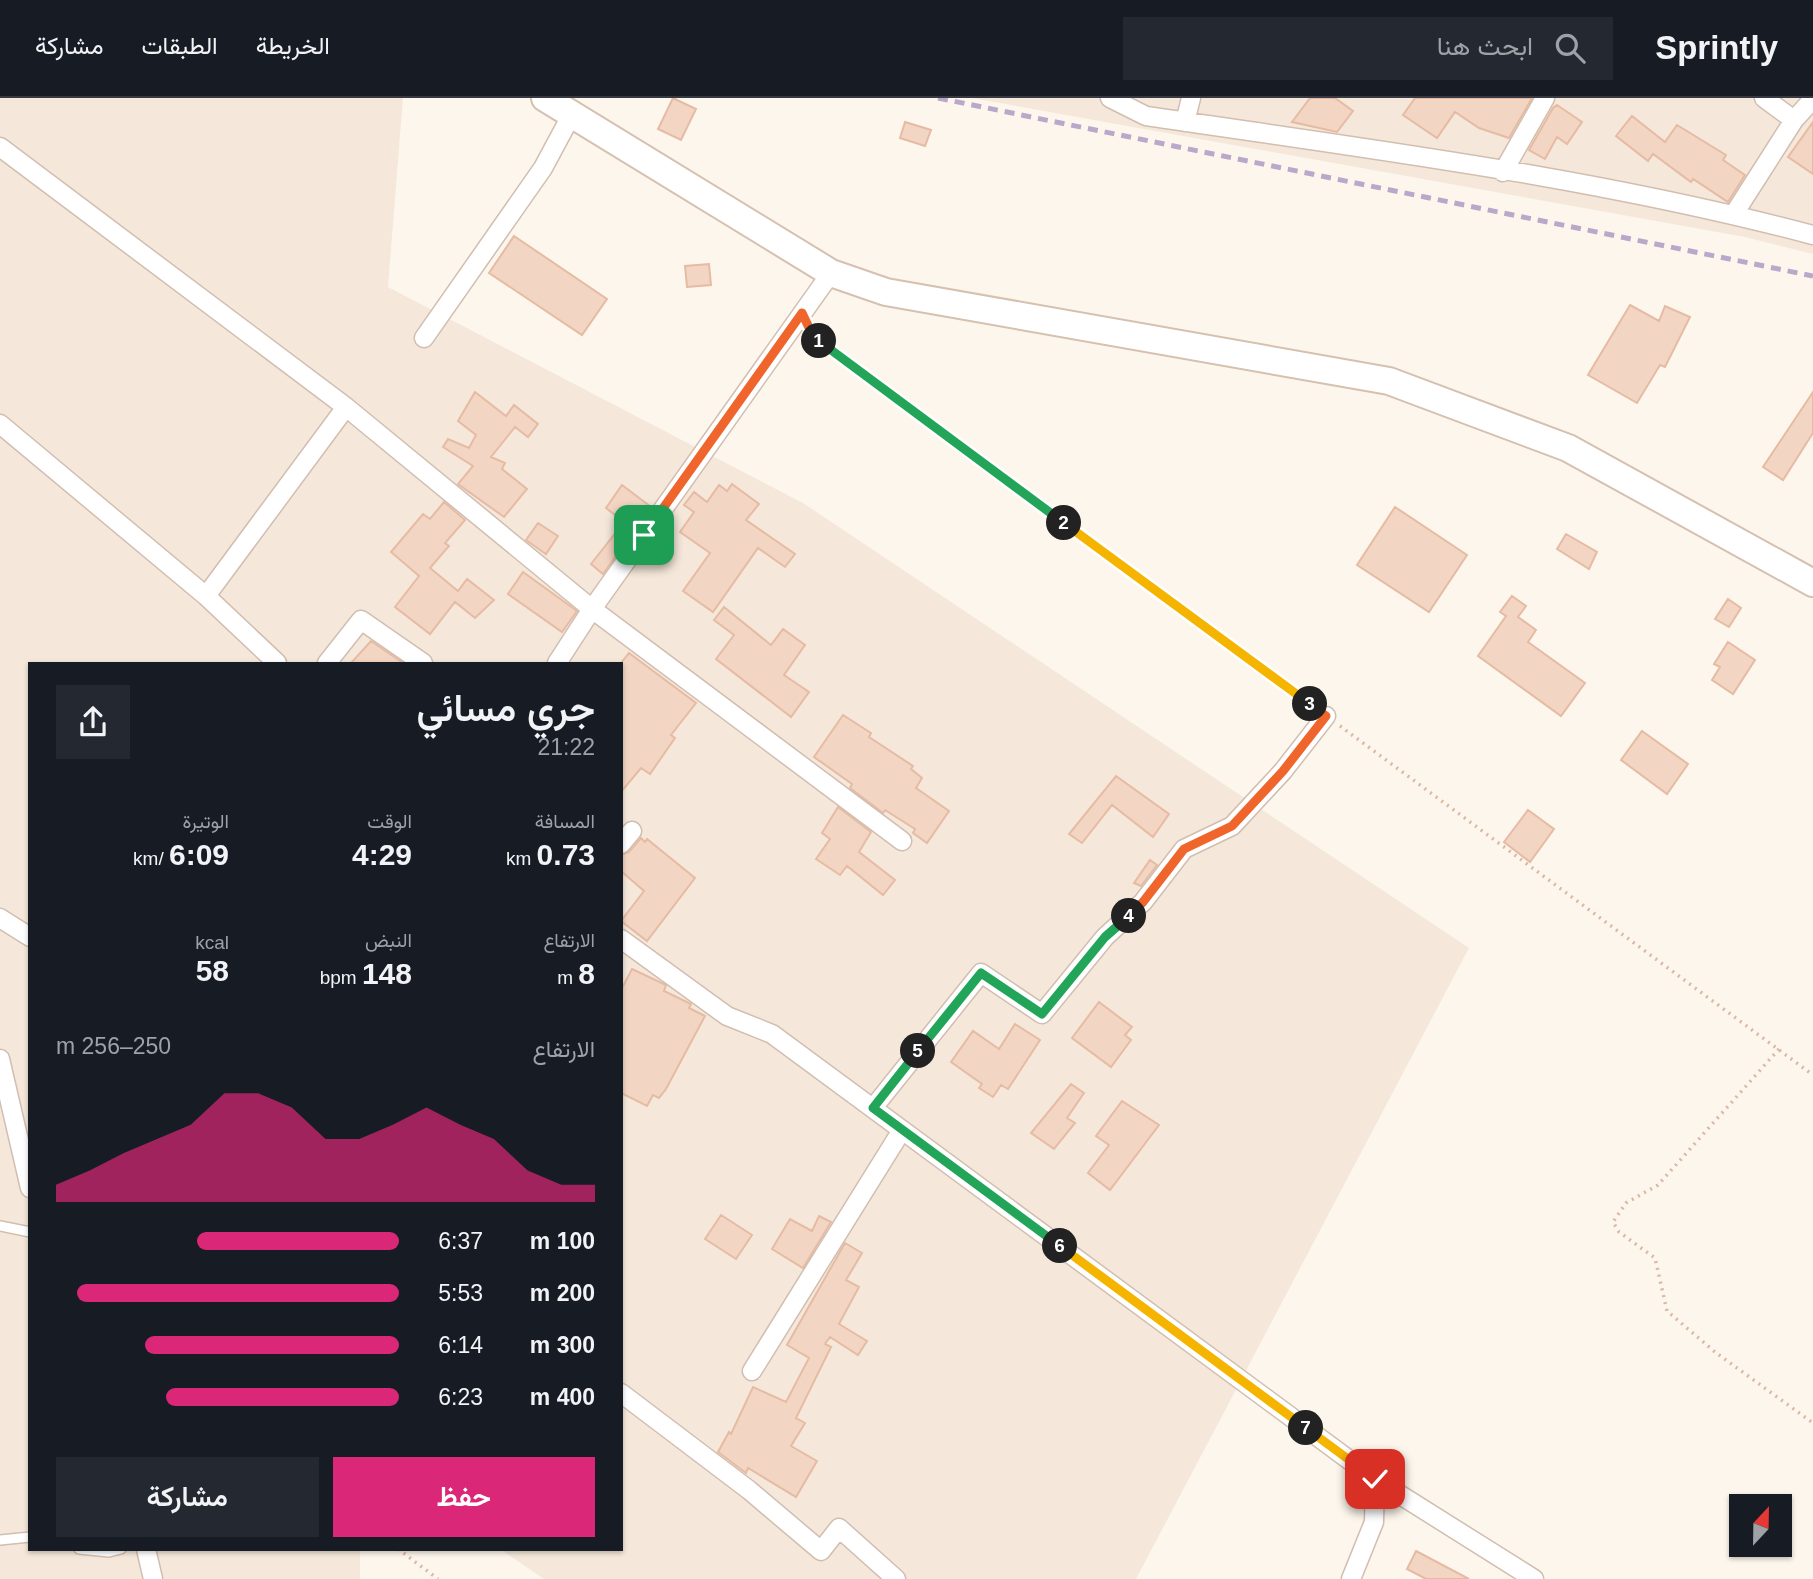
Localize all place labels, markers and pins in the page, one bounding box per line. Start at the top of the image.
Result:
pin: 1 [802,324,836,358]
pin [614,505,674,565]
pin: 2 [1046,506,1082,540]
pin: 3 [1292,686,1328,722]
pin: 4 [1112,898,1146,934]
pin: 5 [900,1034,936,1068]
pin: 6 [1042,1228,1078,1264]
pin: 7 [1288,1410,1324,1446]
pin [1345,1449,1405,1509]

